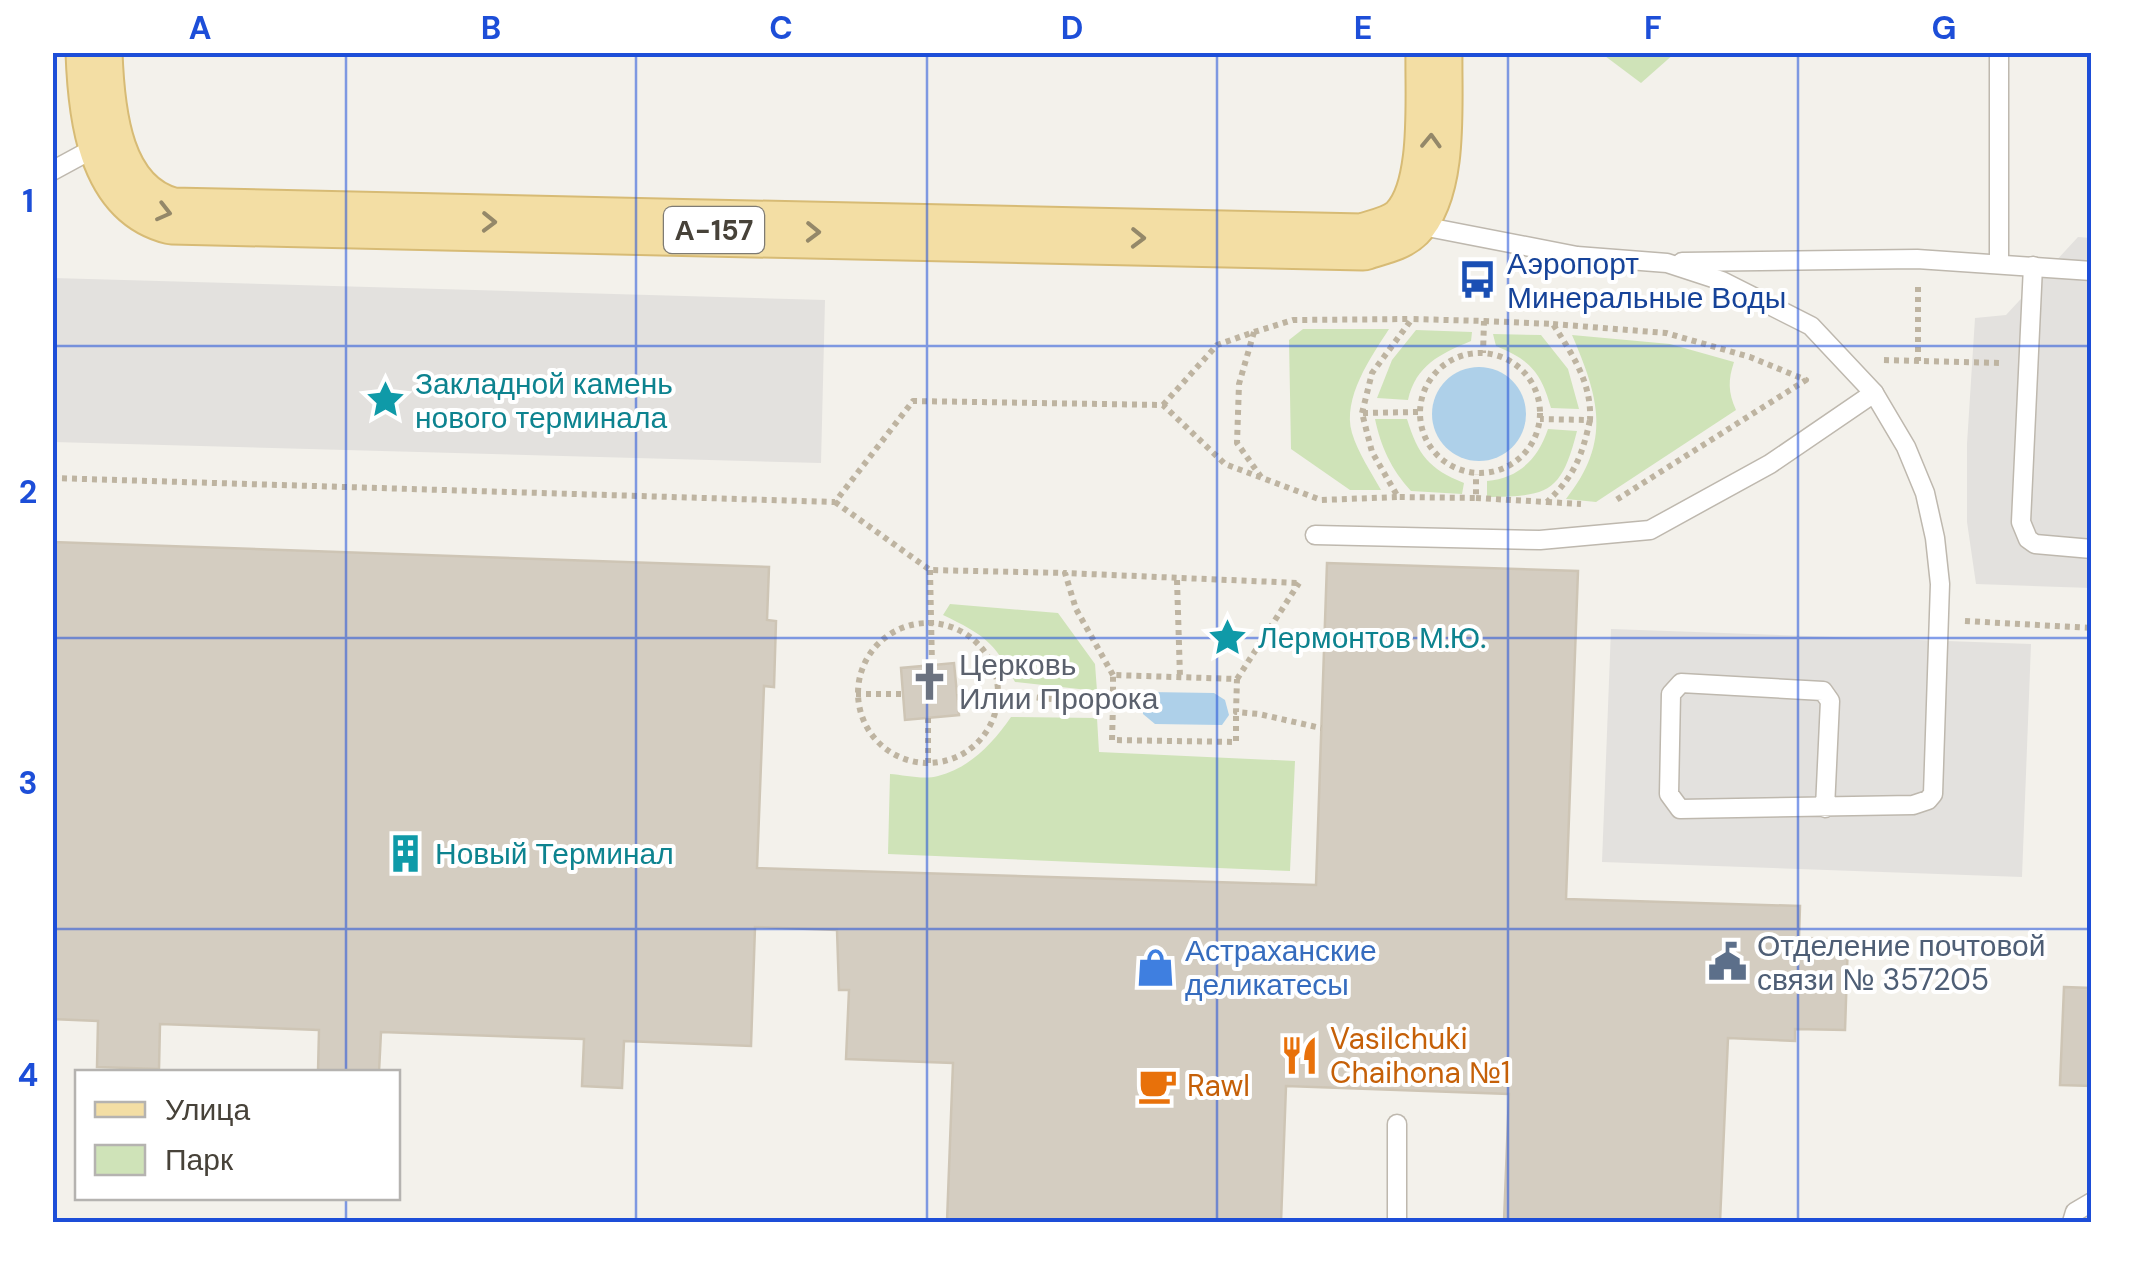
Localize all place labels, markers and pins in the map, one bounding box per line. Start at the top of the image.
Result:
place label: Аэропорт Минеральные Воды [1507,244,1786,317]
bus stop icon: Аэропорт Минеральные Воды [1456,259,1498,301]
place label: Закладной камень нового терминала [415,364,673,437]
place icon: Закладной камень нового терминала [364,379,406,421]
place icon: Лермонтов М.Ю. [1207,616,1249,658]
place label: Лермонтов М.Ю. [1258,618,1486,657]
place label: Церковь Илии Пророка [959,645,1159,718]
church icon: Церковь Илии Пророка [908,660,950,702]
building icon: Новый Терминал [384,832,426,874]
place label: Новый Терминал [435,834,674,873]
place label: Отделение почтовой связи № 357205 [1757,926,2045,999]
place label: Астраханские деликатесы [1185,931,1377,1004]
public building icon: Отделение почтовой связи № 357205 [1706,941,1748,983]
shop icon: Астраханские деликатесы [1134,946,1176,988]
place label: Vasilchuki Chaihona №1 [1330,1019,1510,1092]
restaurant icon: Vasilchuki Chaihona №1 [1279,1034,1321,1076]
cafe icon: Rawl [1136,1064,1178,1106]
place label: Rawl [1187,1066,1250,1105]

